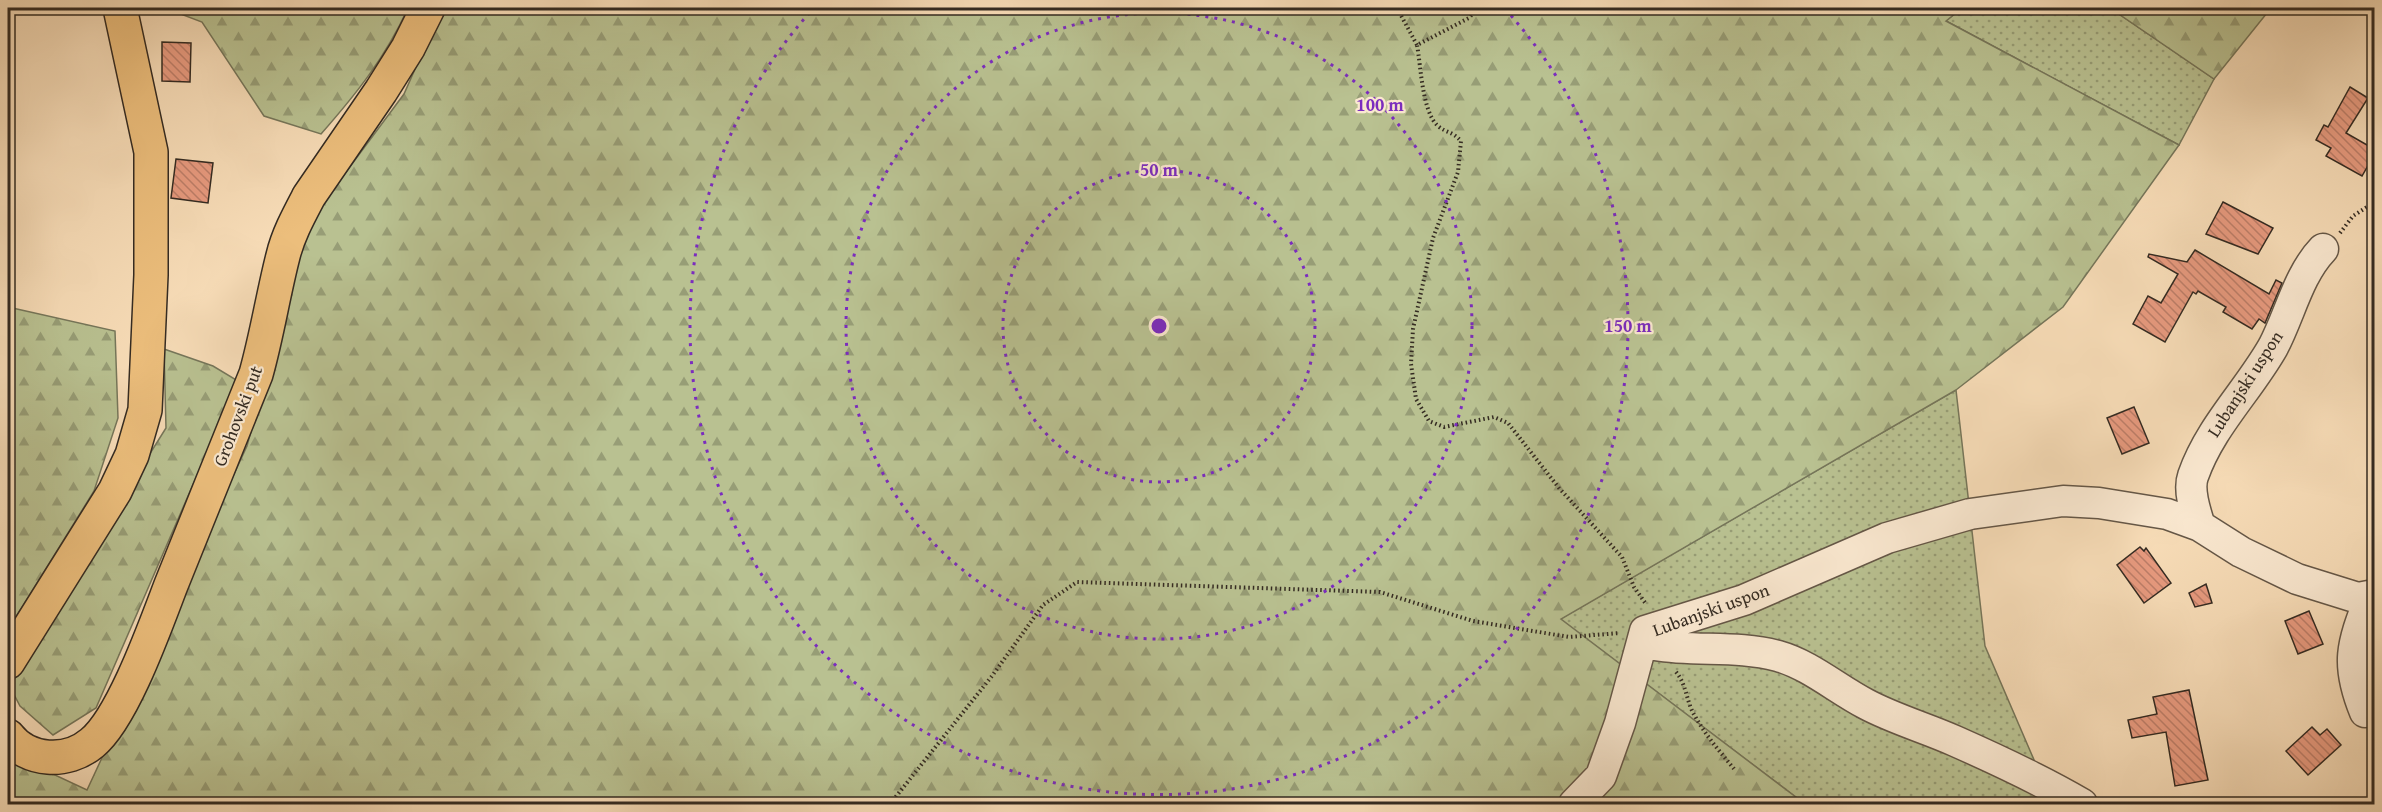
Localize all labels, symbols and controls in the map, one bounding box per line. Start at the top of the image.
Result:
text: 100 m [1356,91,1404,118]
text: 50 m [1140,156,1179,183]
text: 150 m [1604,312,1652,339]
centre of rings [1149,316,1169,336]
street label: Lubanjski uspon [2200,325,2289,442]
street label: Grohovski put [206,361,269,470]
street label: Lubanjski uspon [1649,576,1773,643]

